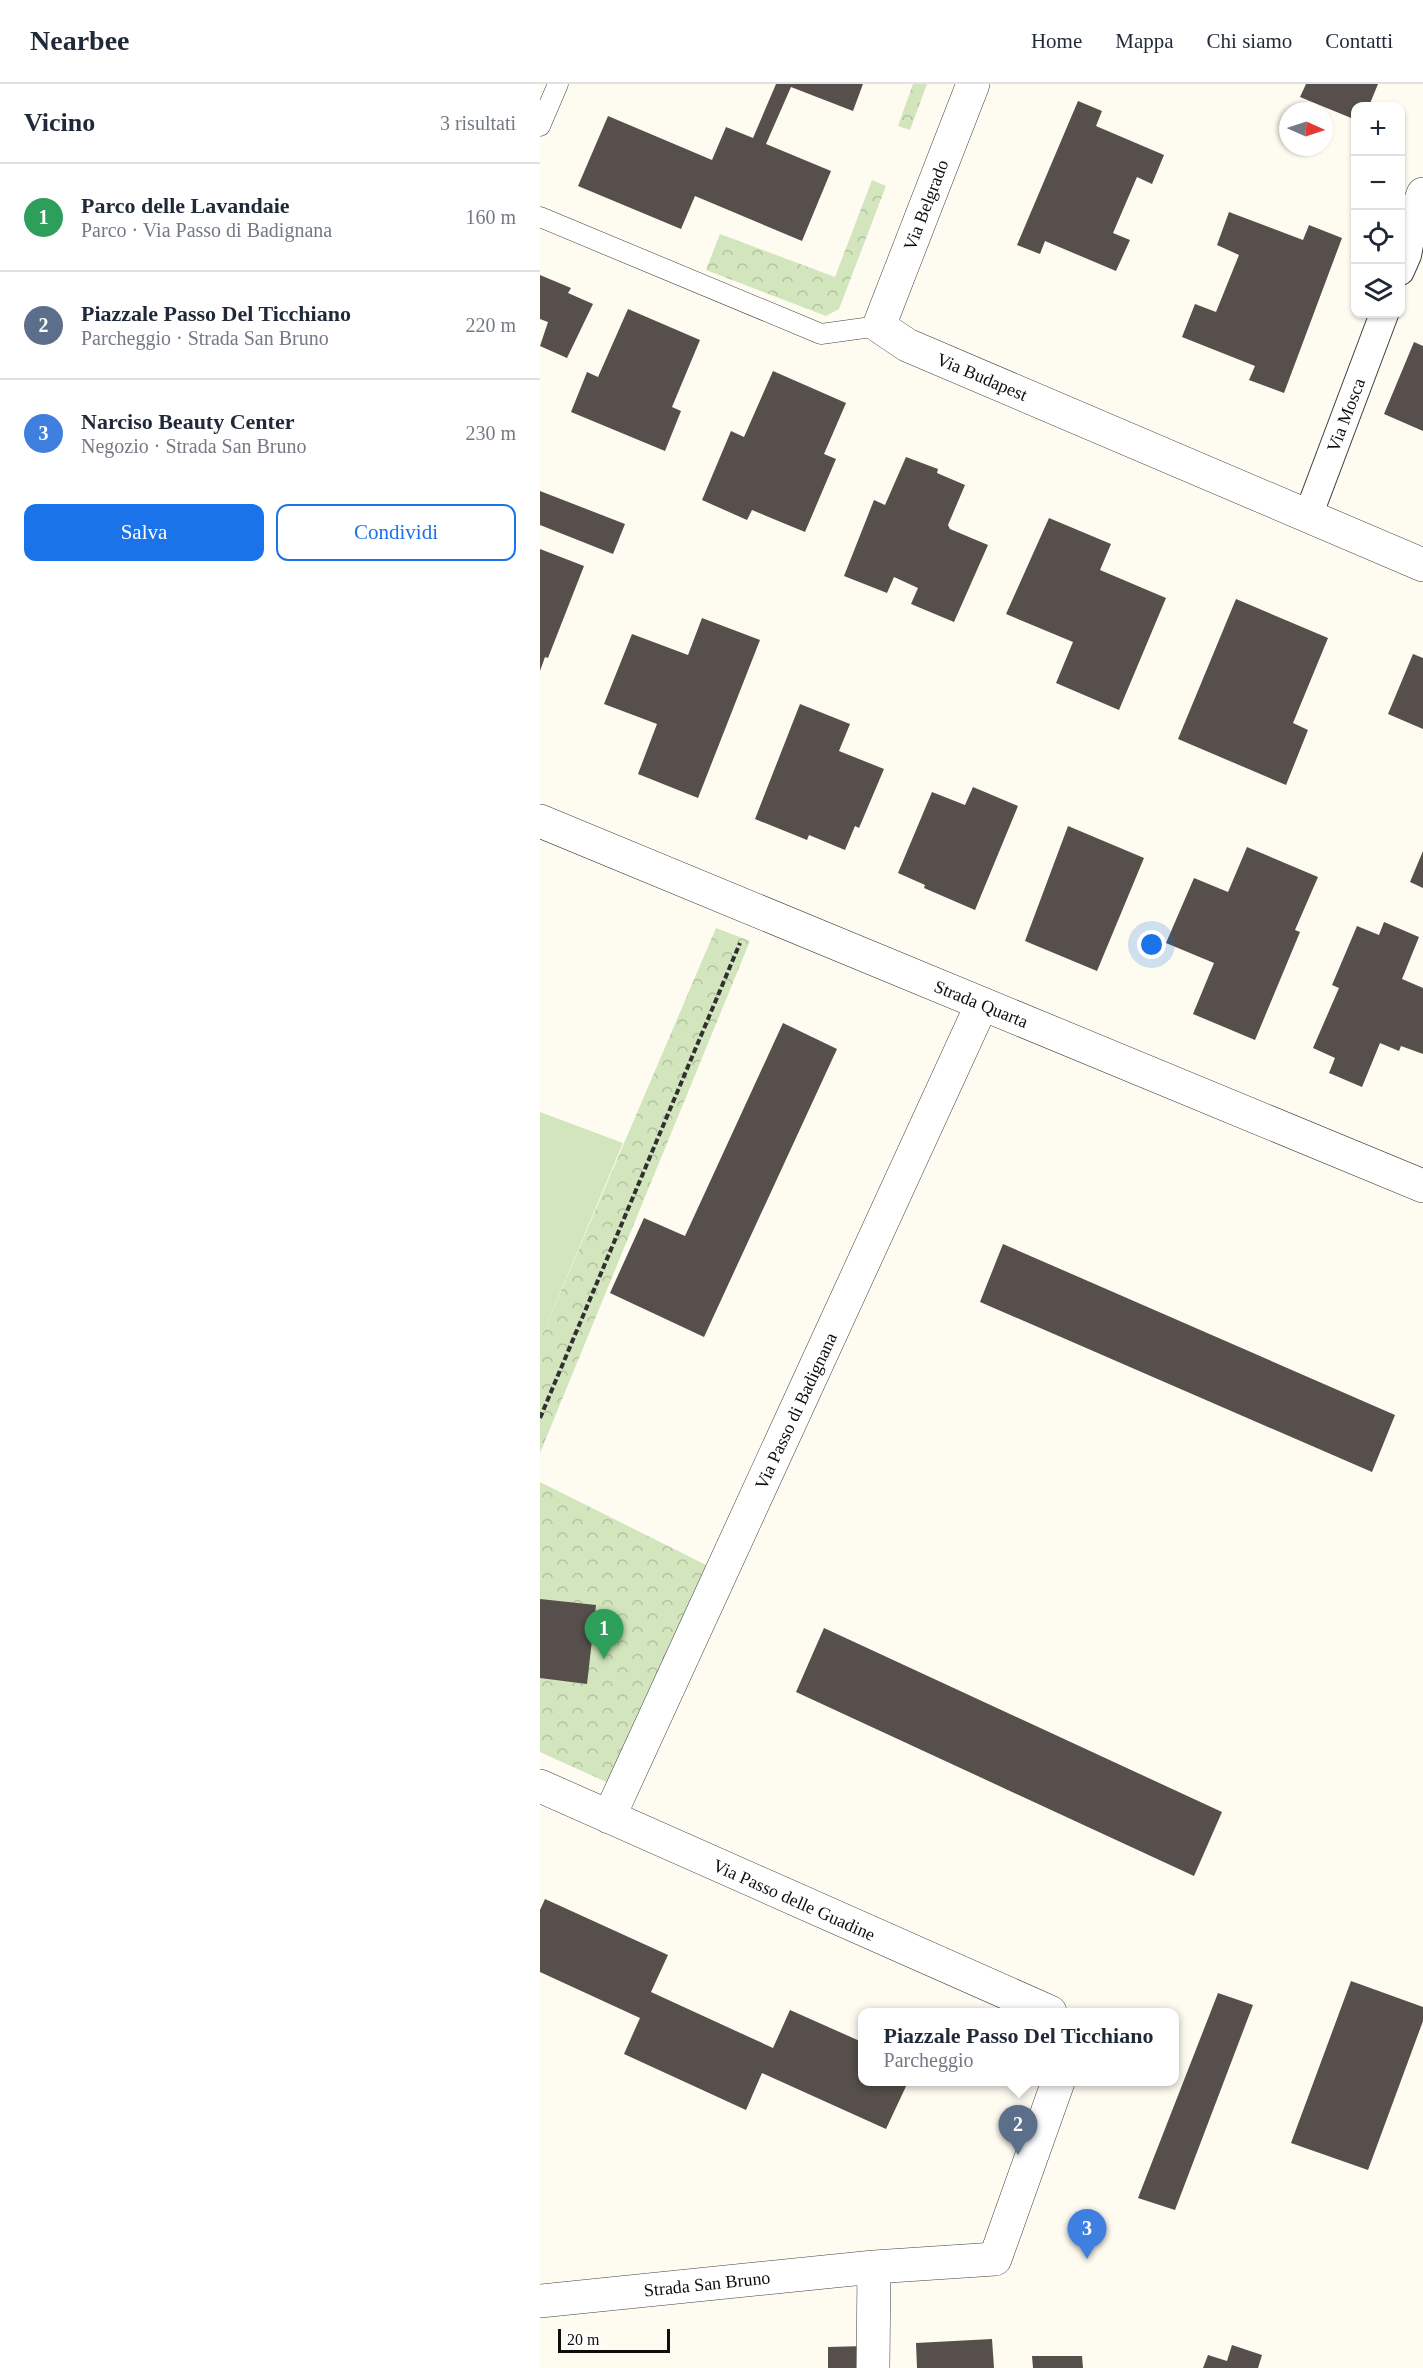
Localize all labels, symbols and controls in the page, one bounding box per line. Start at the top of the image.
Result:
text: Nearbee [30,25,130,56]
text: Home [1031,29,1082,53]
text: Mappa [1115,29,1174,53]
text: Chi siamo [1207,29,1292,53]
text: Contatti [1325,29,1393,53]
north arrow [1279,102,1333,156]
map controls [1351,102,1405,318]
button: + [1351,102,1405,156]
text: Vicino [24,108,95,137]
text: 3 risultati [440,112,516,134]
button: − [1351,156,1405,210]
street label: Via Belgrado [900,157,952,253]
text: Parco delle Lavandaie [81,193,290,218]
text: 1 [39,206,49,228]
text: 160 m [465,206,516,228]
button: locate [1351,210,1405,264]
text: Parco · Via Passo di Badignana [81,219,332,241]
button: layers [1351,264,1405,318]
text: Piazzale Passo Del Ticchiano [81,301,351,326]
text: 2 [39,314,49,336]
text: 220 m [465,314,516,336]
text: Parcheggio · Strada San Bruno [81,327,329,349]
street label: Via Budapest [934,349,1030,405]
street label: Via Mosca [1323,375,1369,455]
text: Narciso Beauty Center [81,409,294,434]
text: 3 [39,422,49,444]
text: 230 m [465,422,516,444]
text: Negozio · Strada San Bruno [81,435,307,457]
button: Salva [24,504,264,561]
button: Condividi [276,504,516,561]
your location [1137,930,1166,959]
street label: Strada Quarta [931,976,1031,1032]
street label: Via Passo di Badignana [751,1330,841,1492]
pin: 1 [584,1610,624,1659]
street label: Via Passo delle Guadine [710,1855,878,1945]
popup [858,2008,1179,2086]
text: Piazzale Passo Del Ticchiano [884,2023,1153,2048]
text: Parcheggio [884,2049,974,2071]
pin: 2 [998,2106,1038,2155]
pin: 3 [1068,2210,1106,2259]
street label: Strada San Bruno [643,2267,771,2301]
scale bar [558,2326,670,2354]
text: 20 m [567,2331,599,2348]

